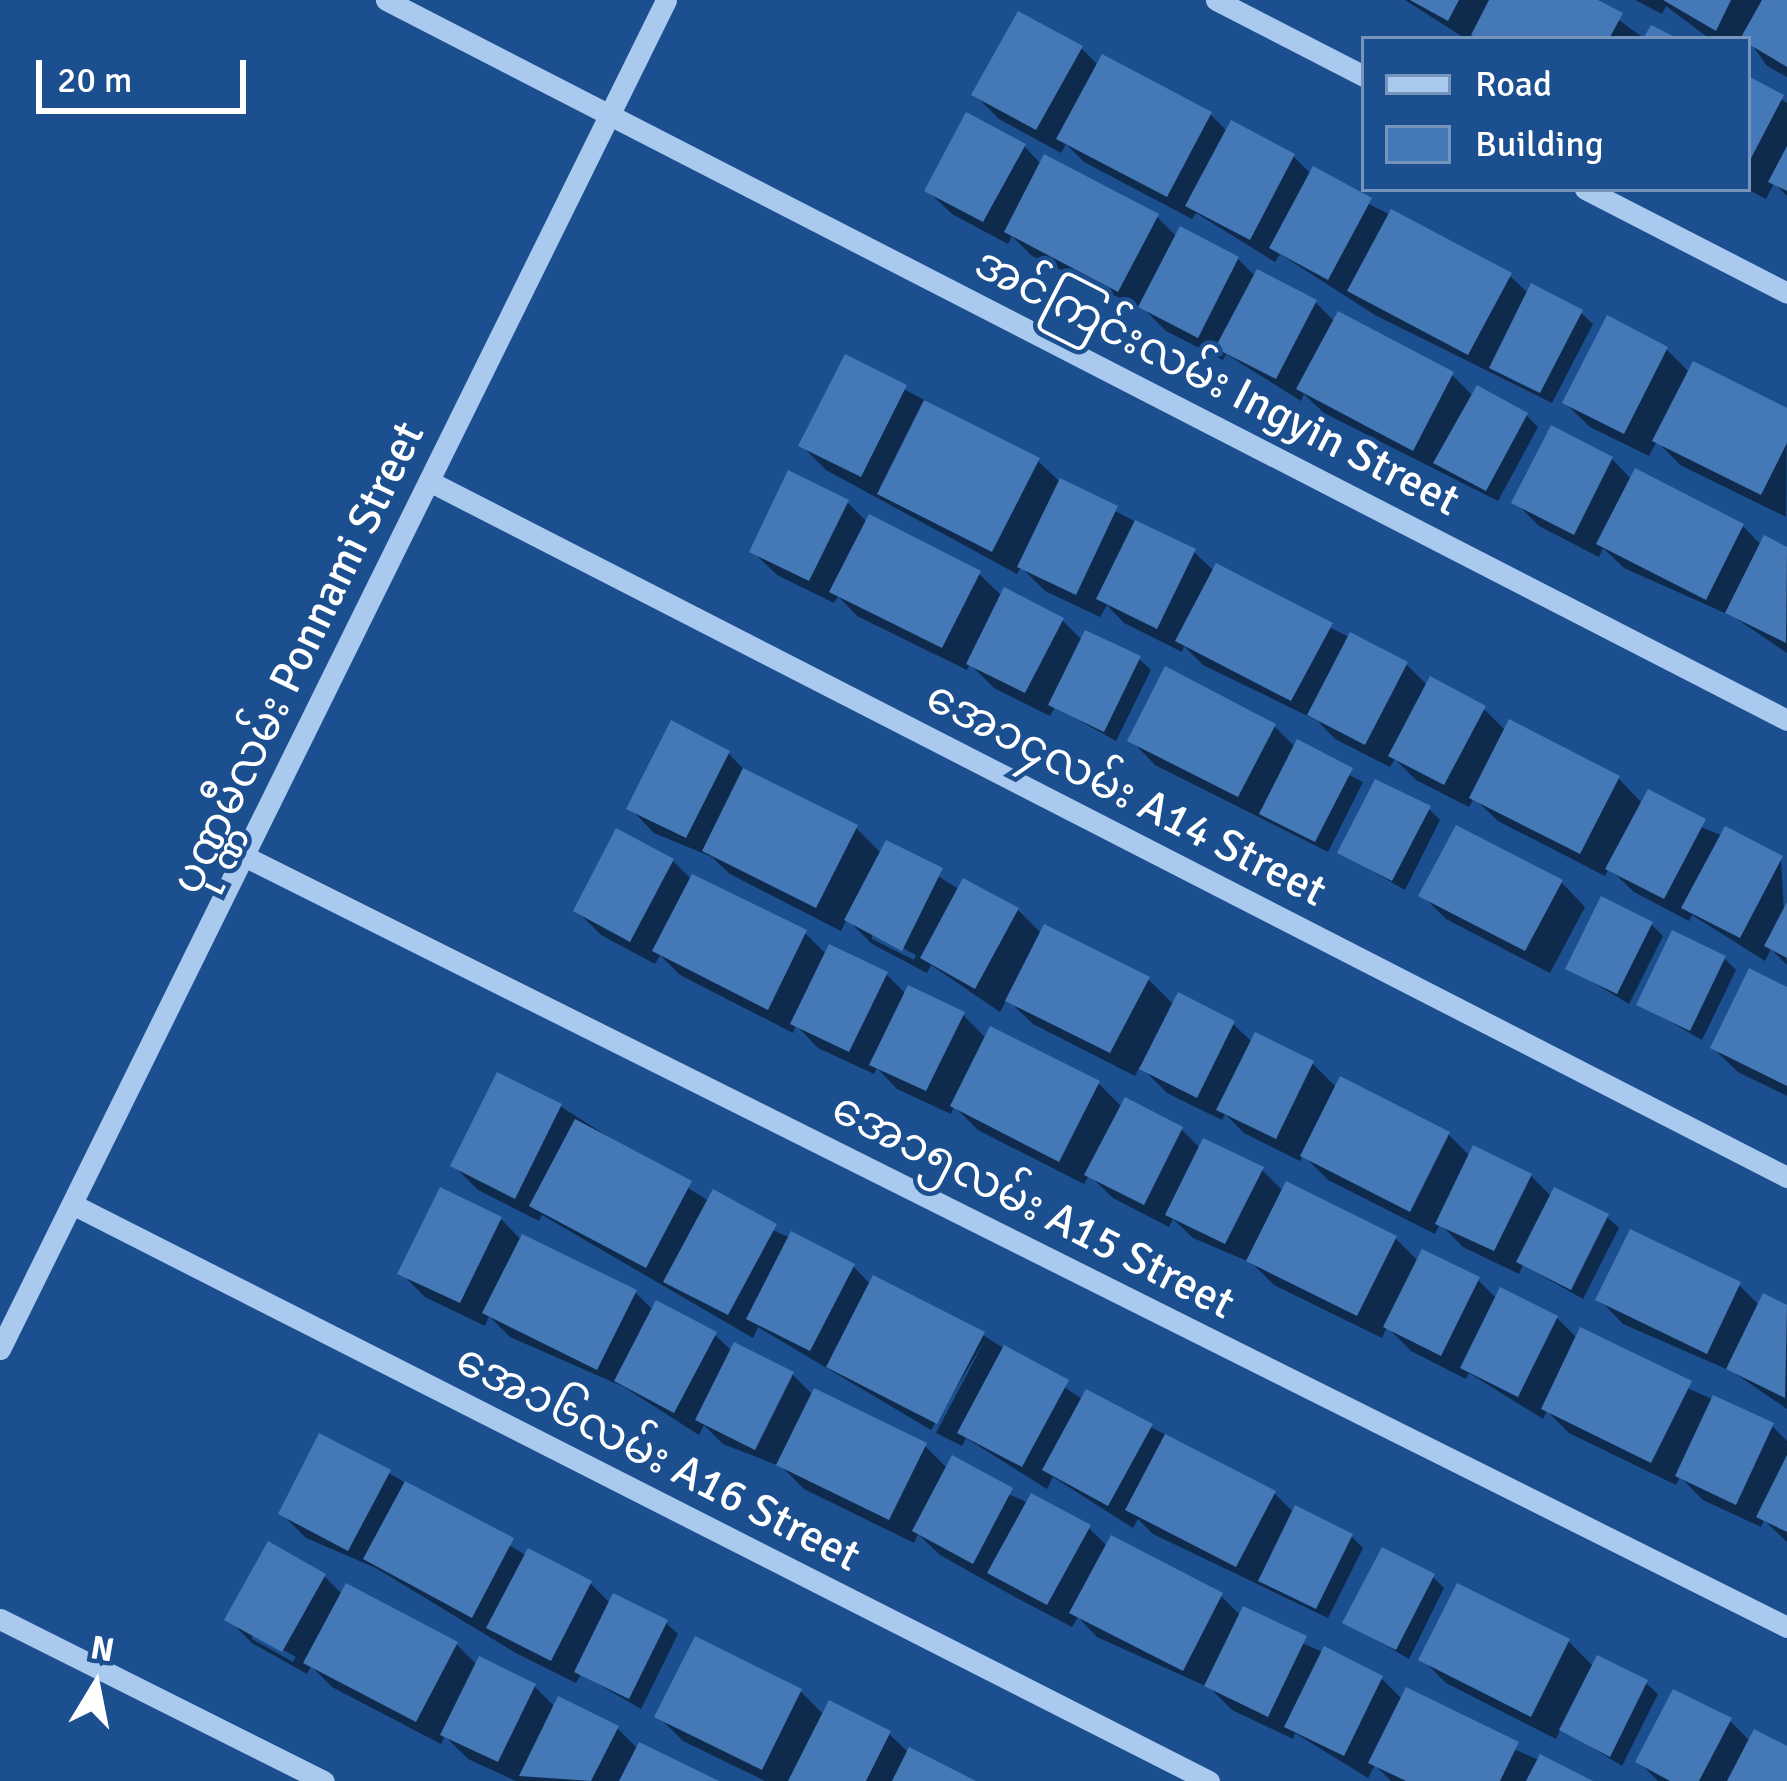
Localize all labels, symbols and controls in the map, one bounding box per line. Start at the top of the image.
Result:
scale bar [42,36,252,110]
legend [1361,36,1751,192]
text: 20 m [57,58,133,103]
text: Road [1475,62,1552,107]
text: Building [1475,122,1604,167]
street label: အင်ကြင်းလမ်း Ingyin Street [966,236,1468,528]
street label: ပုဏ္ဏမီလမ်း Ponnami Street [160,413,436,903]
street label: အေ၁၄လမ်း A14 Street [917,670,1335,918]
street label: အေ၁၅လမ်း A15 Street [823,1081,1243,1331]
street label: အေ၁၆လမ်း A16 Street [447,1333,869,1583]
north arrow [36,1625,156,1745]
text: N [87,1627,117,1671]

